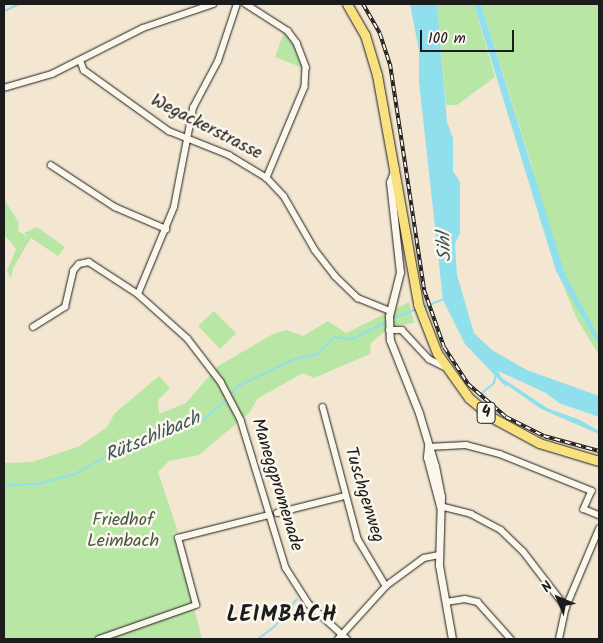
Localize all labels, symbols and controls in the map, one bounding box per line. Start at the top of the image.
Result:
scale bar [423,20,517,52]
text: 100 m [428,27,466,51]
street label: Wegackerstrasse [147,91,265,165]
water label: Sihl [434,232,458,262]
road number: 4 [476,399,496,426]
water label: Rütschlibach [102,408,204,468]
street label: Maneggpromenade [246,416,306,554]
street label: Tuschgenweg [338,445,388,545]
park label: Friedhof Leimbach [87,511,159,554]
north arrow [533,573,583,623]
text: N [536,576,558,598]
district label: LEIMBACH [225,603,339,629]

